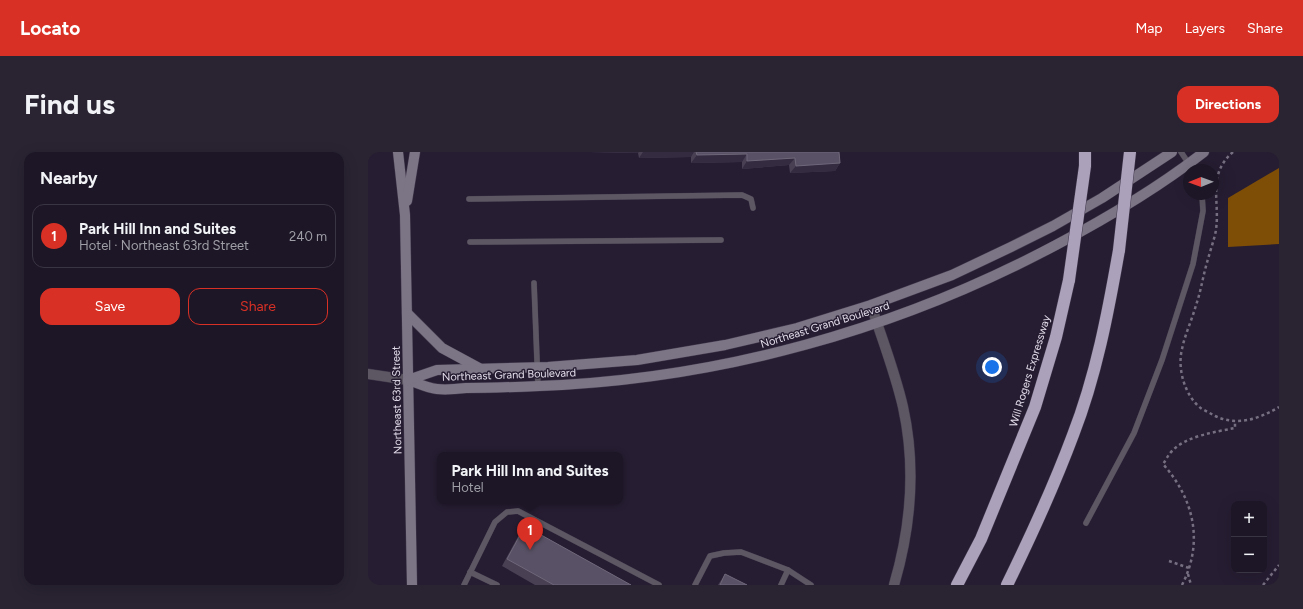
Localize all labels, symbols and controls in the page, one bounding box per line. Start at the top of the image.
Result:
text: Locato [20,17,80,40]
text: Map [1135,20,1163,37]
text: Layers [1185,20,1225,37]
text: Share [1247,20,1283,37]
button: Directions [1177,86,1279,123]
text: Find us [24,87,115,121]
north arrow [1183,164,1219,200]
text: Nearby [40,168,98,188]
text: Park Hill Inn and Suites [79,220,236,238]
text: 1 [51,229,57,244]
text: 240 m [289,229,327,244]
text: Hotel · Northeast 63rd Street [79,238,249,253]
button: Save [40,288,180,325]
button: Share [188,288,328,325]
street label: Northeast Grand Boulevard [759,299,891,351]
street label: Will Rogers Expressway [1007,313,1053,428]
street label: Northeast 63rd Street [390,346,404,454]
your location [982,357,1002,377]
street label: Northeast Grand Boulevard [442,366,576,384]
popup [437,452,623,504]
text: Park Hill Inn and Suites [451,462,609,480]
text: Hotel [451,480,484,495]
map controls [1231,501,1267,573]
button: + [1231,501,1267,537]
pin: 1 [517,517,543,550]
button: − [1231,537,1267,573]

